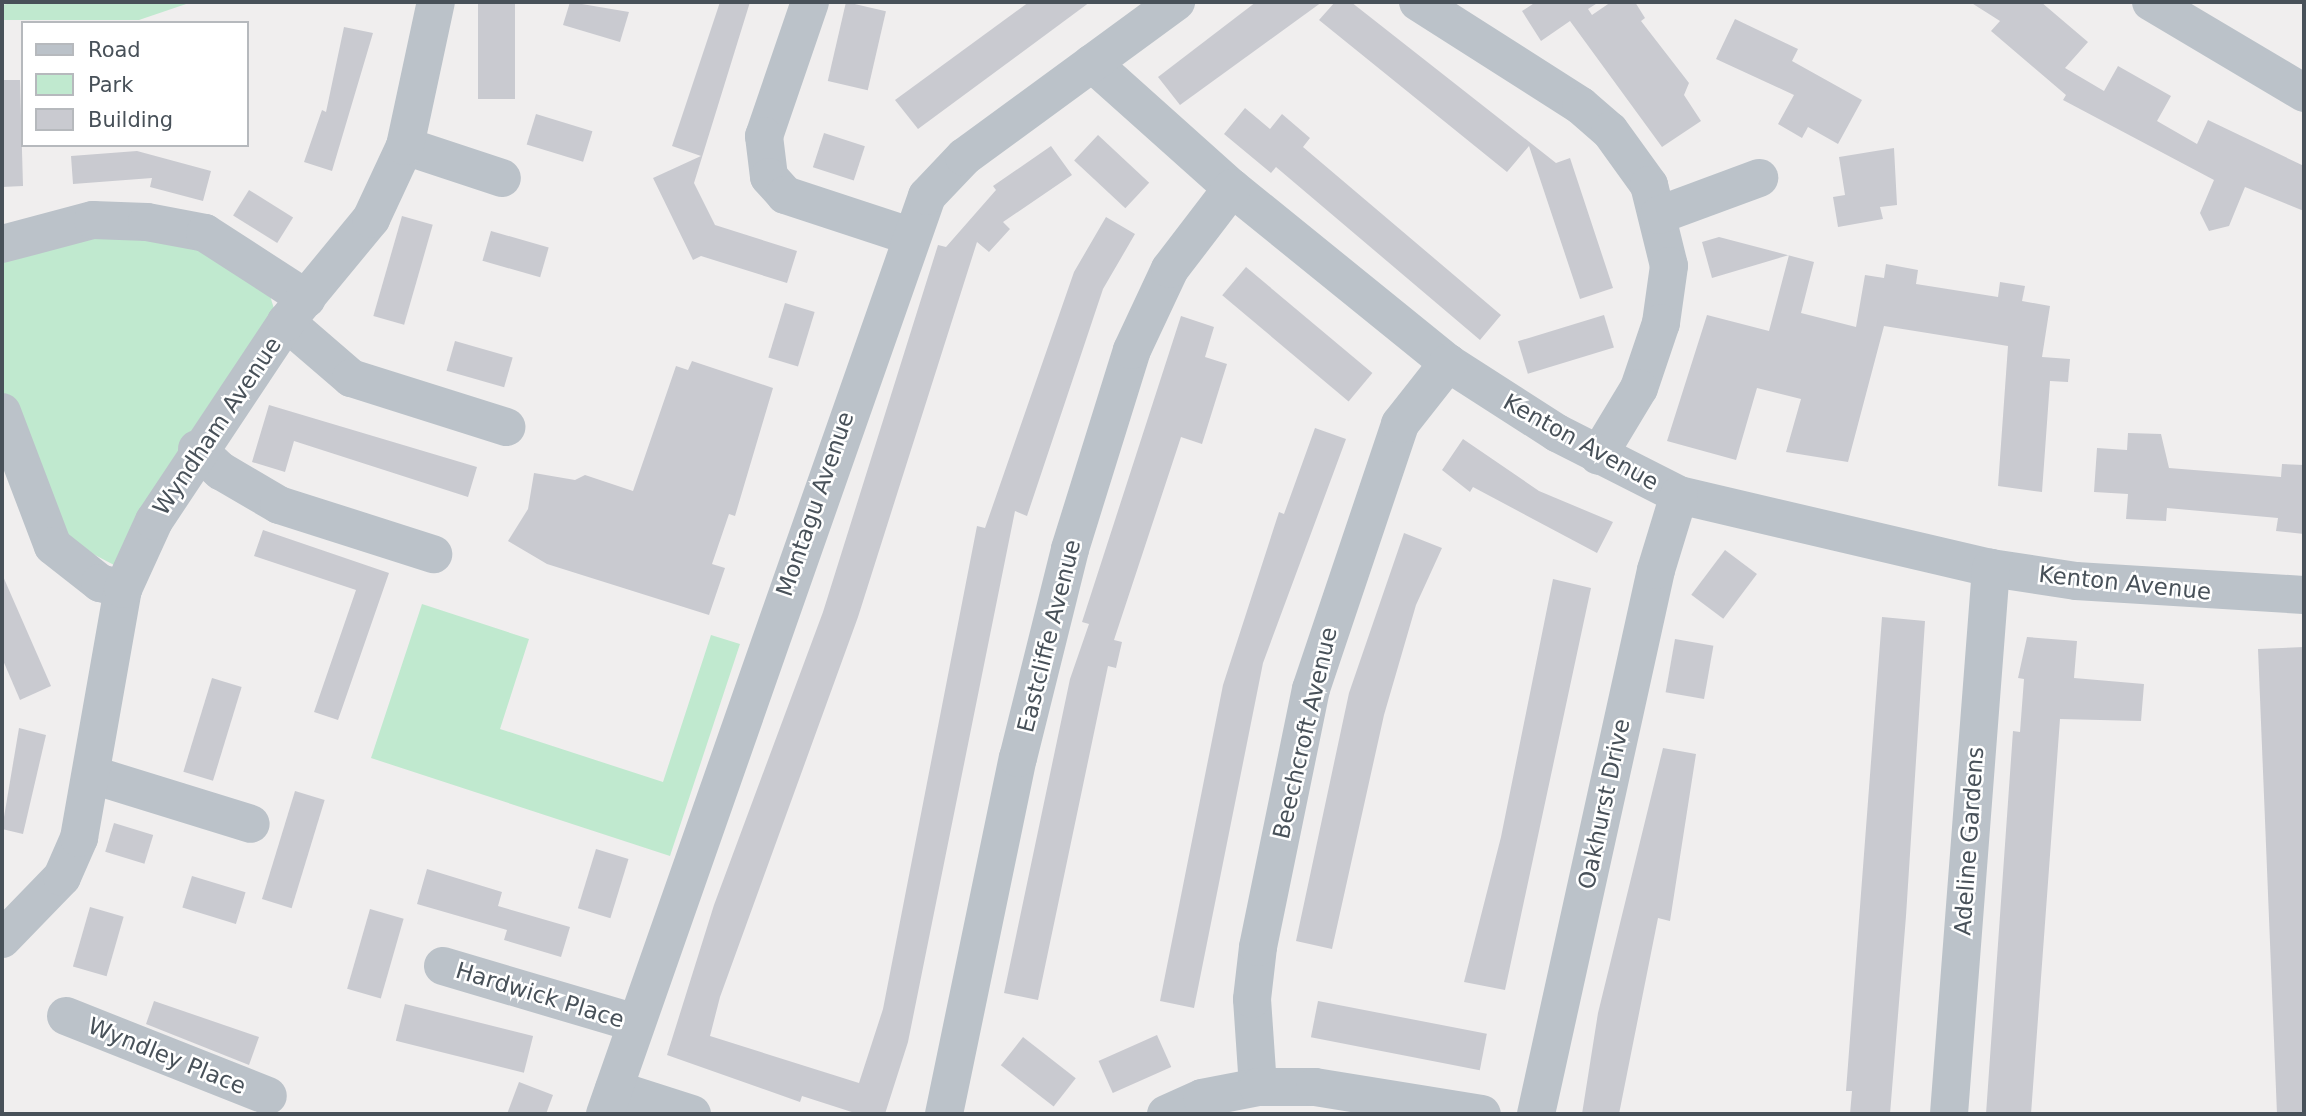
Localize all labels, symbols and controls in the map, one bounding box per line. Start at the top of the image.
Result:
legend [21,21,248,147]
text: Road [88,38,141,62]
text: Park [88,73,133,97]
text: Building [88,108,173,132]
street label: Wyndham Avenue [147,332,287,520]
street label: Kenton Avenue [1499,388,1663,496]
street label: Montagu Avenue [770,408,860,600]
street label: Eastcliffe Avenue [1012,537,1086,735]
street label: Kenton Avenue [2037,560,2213,606]
street label: Beechcroft Avenue [1267,624,1343,842]
street label: Oakhurst Drive [1572,716,1636,892]
street label: Adeline Gardens [1949,746,1989,936]
street label: Hardwick Place [452,956,628,1034]
street label: Wyndley Place [84,1012,250,1100]

